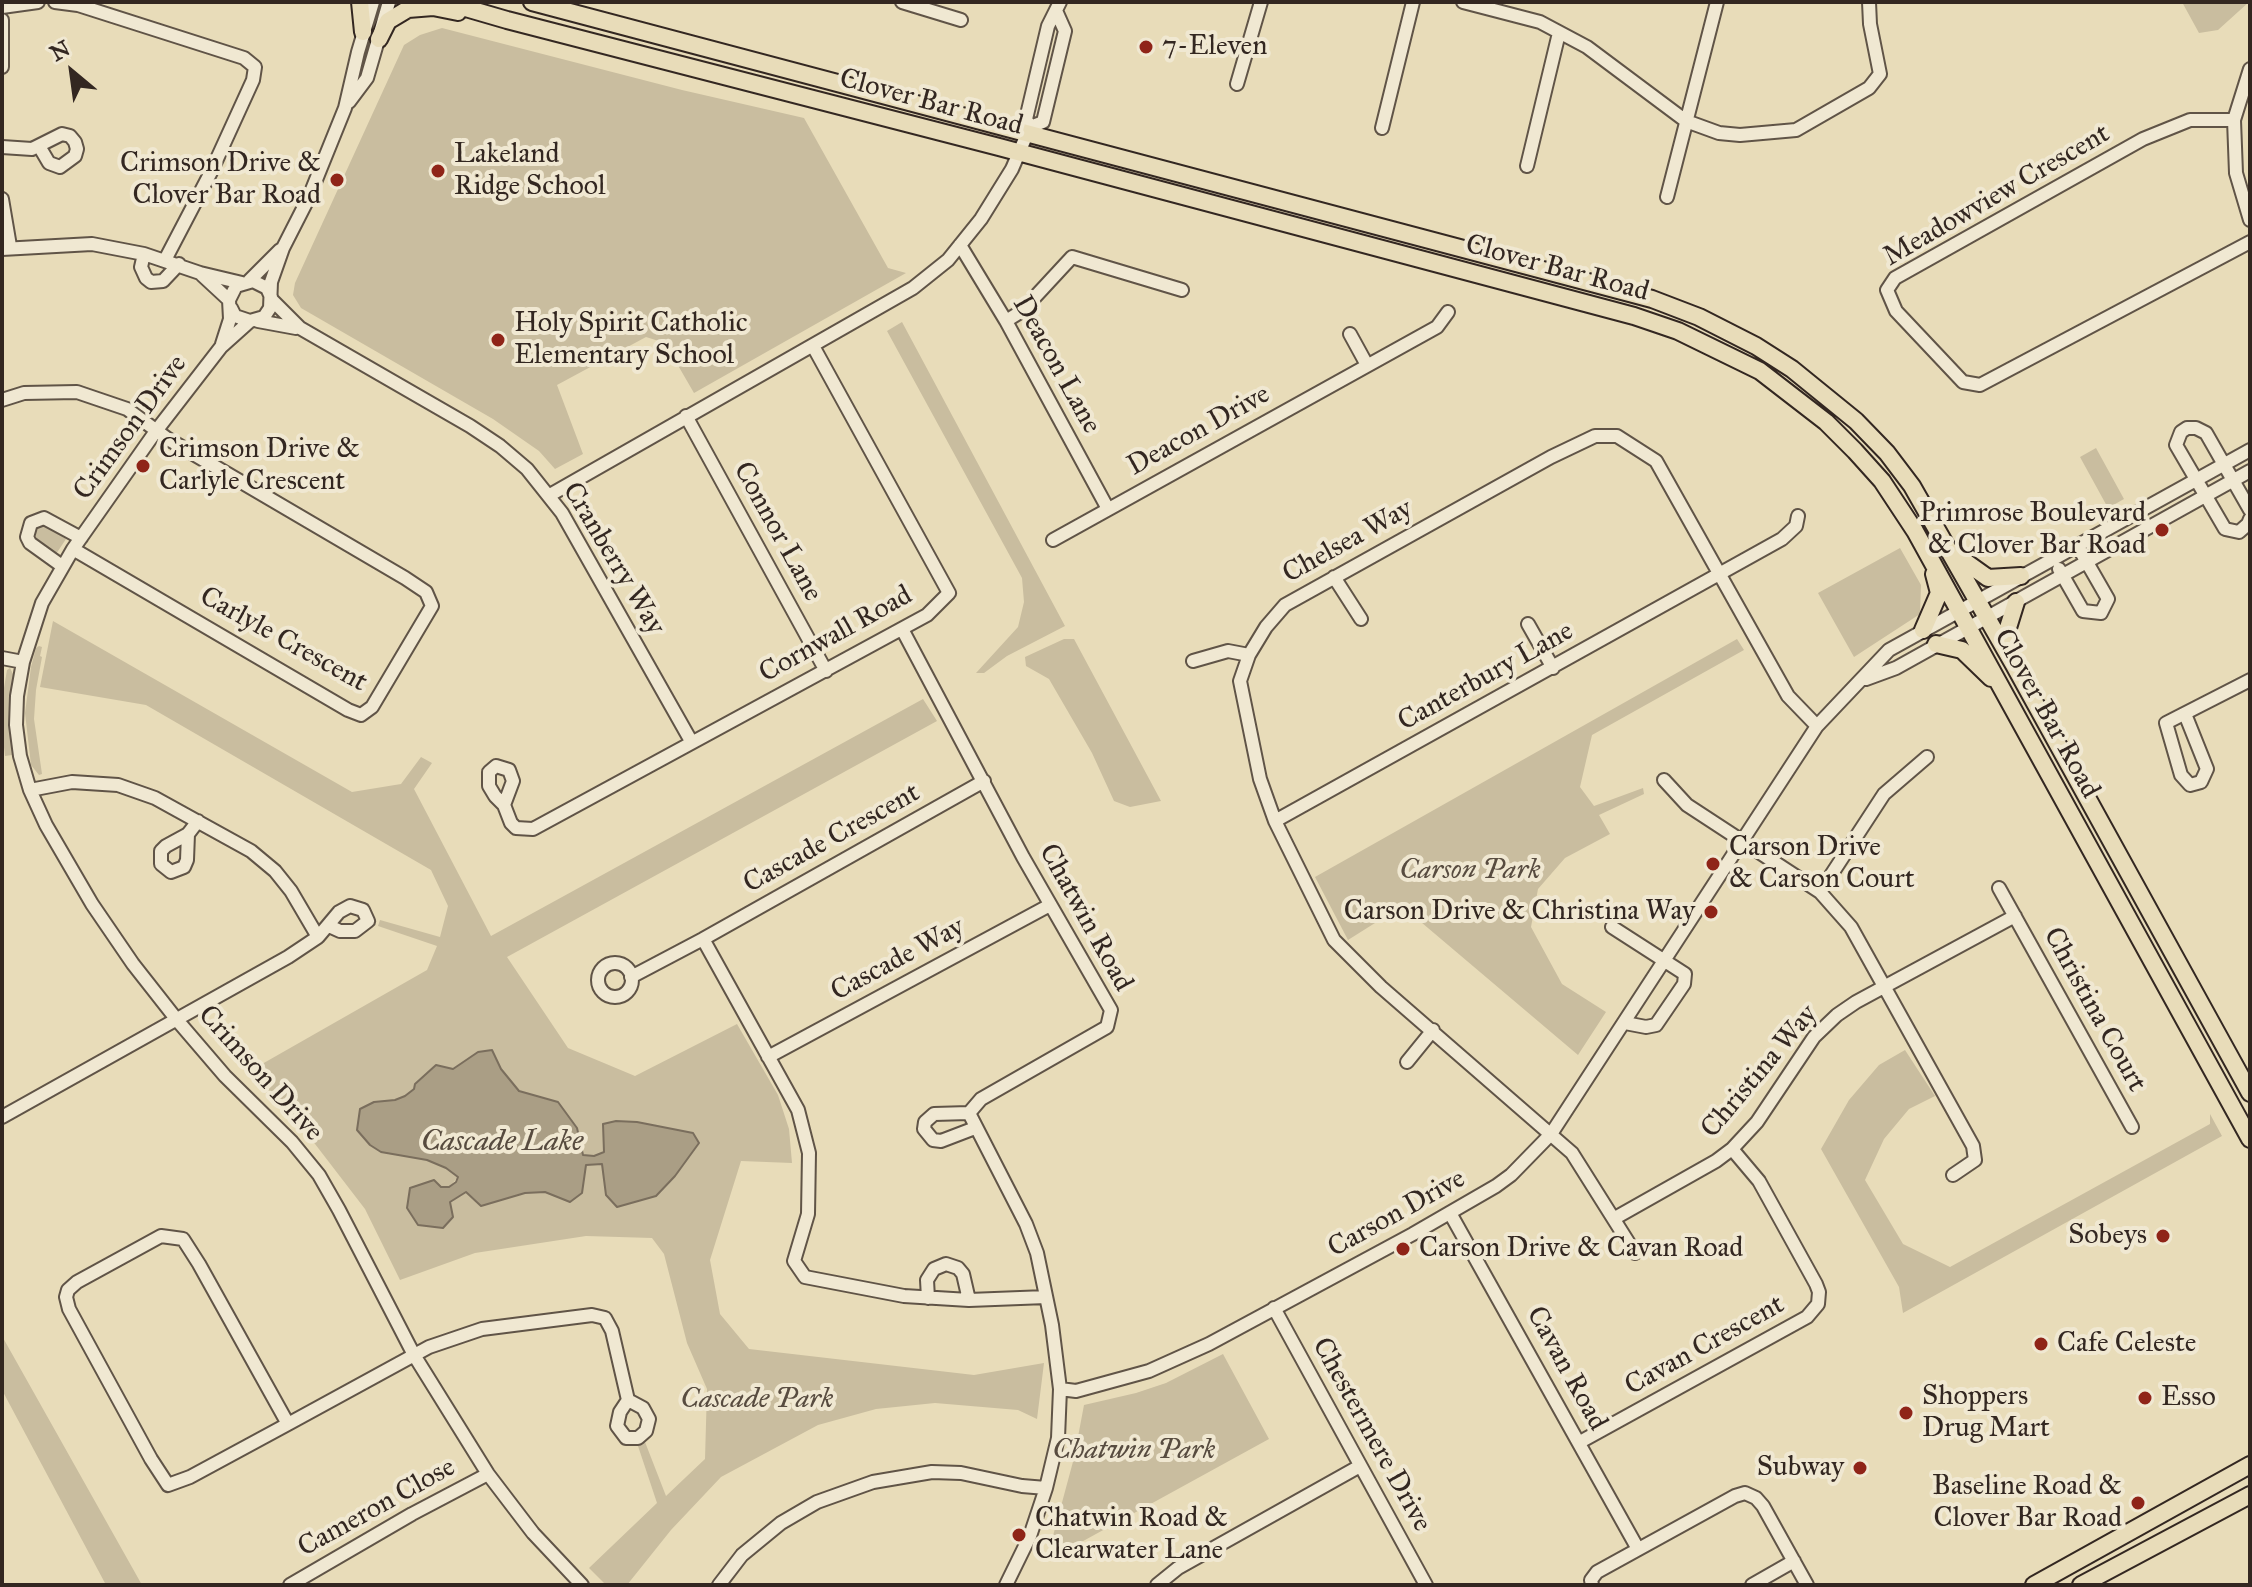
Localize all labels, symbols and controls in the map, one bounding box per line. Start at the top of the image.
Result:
place label: 7-Eleven [1162,30,1267,64]
north arrow [32,32,112,112]
text: N [45,34,75,67]
marker: 7-Eleven [1137,38,1155,56]
street label: Clover Bar Road [836,62,1026,144]
street label: Meadowview Crescent [1878,118,2116,274]
place label: Lakeland Ridge School [454,138,606,204]
place label: Crimson Drive & Clover Bar Road [120,147,321,213]
marker: Lakeland Ridge School [429,162,447,180]
marker: Crimson Drive & Clover Bar Road [328,171,346,189]
street label: Clover Bar Road [1462,228,1652,310]
street label: Deacon Lane [1004,290,1108,440]
place label: Holy Spirit Catholic Elementary School [514,307,748,373]
marker: Holy Spirit Catholic Elementary School [489,331,507,349]
street label: Crimson Drive [67,349,195,507]
street label: Deacon Drive [1122,378,1276,484]
place label: Crimson Drive & Carlyle Crescent [159,433,360,499]
marker: Crimson Drive & Carlyle Crescent [134,457,152,475]
street label: Connor Lane [725,457,829,607]
street label: Cranberry Way [554,477,672,641]
street label: Chelsea Way [1277,493,1419,591]
place label: Primrose Boulevard & Clover Bar Road [1919,497,2146,563]
marker: Primrose Boulevard & Clover Bar Road [2153,521,2171,539]
street label: Cornwall Road [754,579,918,691]
street label: Carlyle Crescent [193,580,373,700]
street label: Canterbury Lane [1392,615,1580,739]
street label: Clover Bar Road [1986,623,2106,805]
street label: Cascade Crescent [738,777,926,901]
place label: Carson Drive & Carson Court [1729,831,1915,897]
street label: Chatwin Road [1031,838,1139,998]
park label: Carson Park [1399,854,1541,888]
marker: Carson Drive & Carson Court [1704,855,1722,873]
place label: Carson Drive & Christina Way [1344,895,1695,929]
marker: Carson Drive & Christina Way [1702,903,1720,921]
street label: Cascade Way [826,911,970,1009]
street label: Christina Court [2035,922,2153,1098]
street label: Crimson Drive [190,999,330,1149]
street label: Christina Way [1695,999,1825,1145]
water label: Cascade Lake [421,1125,583,1161]
street label: Carson Drive [1322,1162,1472,1266]
place label: Sobeys [2068,1219,2147,1253]
marker: Sobeys [2154,1227,2172,1245]
place label: Carson Drive & Cavan Road [1419,1232,1743,1266]
marker: Carson Drive & Cavan Road [1394,1240,1412,1258]
street label: Cavan Crescent [1620,1288,1790,1404]
street label: Cavan Road [1518,1301,1614,1437]
place label: Cafe Celeste [2057,1327,2196,1361]
street label: Chestermere Drive [1304,1332,1438,1538]
marker: Cafe Celeste [2032,1335,2050,1353]
place label: Shoppers Drug Mart [1922,1380,2050,1446]
place label: Esso [2161,1381,2216,1415]
park label: Cascade Park [681,1383,833,1417]
marker: Esso [2136,1389,2154,1407]
marker: Shoppers Drug Mart [1897,1404,1915,1422]
park label: Chatwin Park [1052,1434,1216,1468]
street label: Cameron Close [292,1451,462,1565]
place label: Subway [1757,1451,1844,1485]
marker: Subway [1851,1459,1869,1477]
place label: Baseline Road & Clover Bar Road [1932,1470,2122,1536]
marker: Baseline Road & Clover Bar Road [2129,1494,2147,1512]
place label: Chatwin Road & Clearwater Lane [1035,1502,1228,1568]
marker: Chatwin Road & Clearwater Lane [1010,1526,1028,1544]

